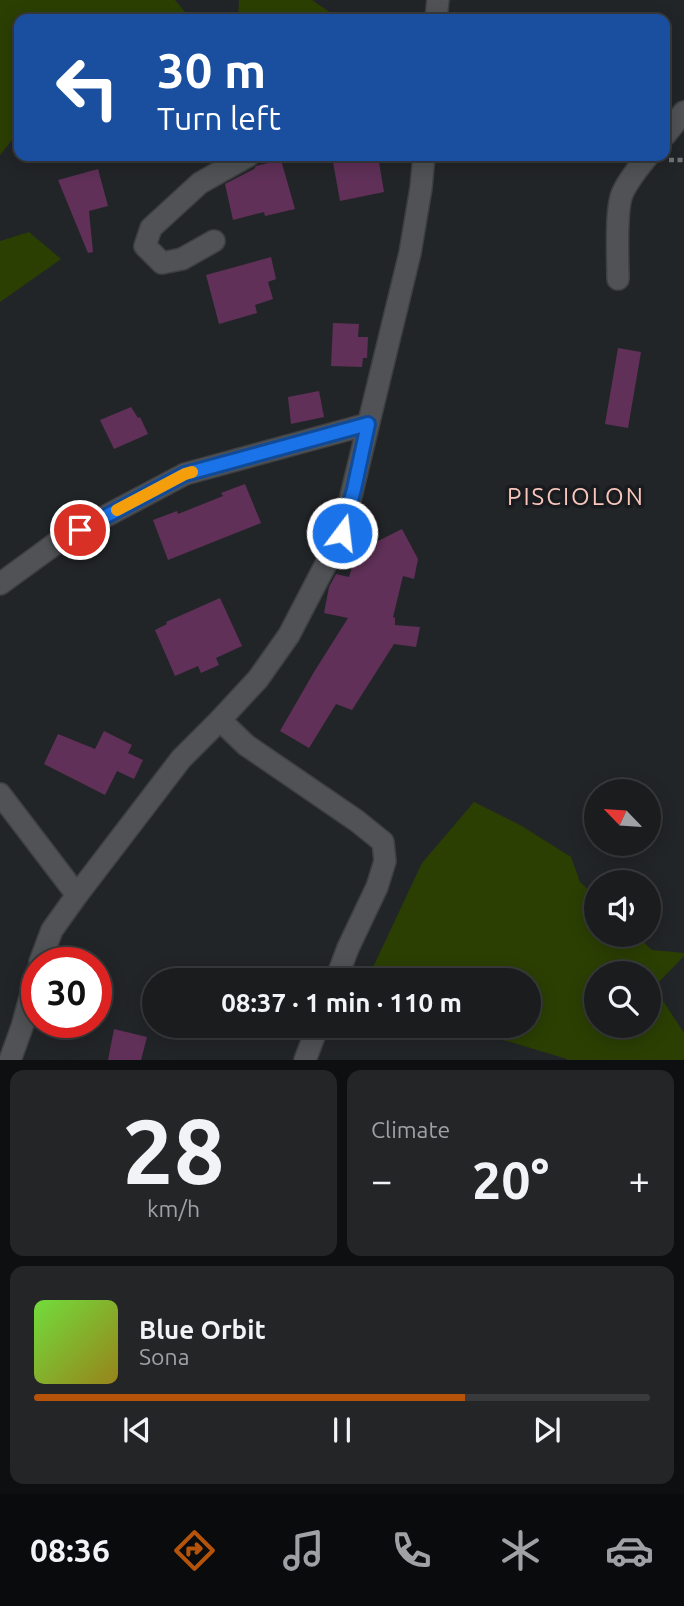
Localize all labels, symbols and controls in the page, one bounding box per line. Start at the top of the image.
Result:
icon: left [42,42,133,133]
text: 30 m [157,42,266,97]
text: Turn left [157,100,281,136]
district label: PISCIOLON [507,483,645,510]
position arrow [305,496,379,570]
pin [50,500,110,560]
icon: arrive [61,511,99,549]
north arrow [584,779,662,856]
map controls [584,779,661,1038]
button: sound [584,870,661,947]
speed limit sign: 30 [21,947,112,1038]
button: search [584,961,661,1038]
text: 08:37 · 1 min · 110 m [221,988,462,1017]
text: 28 [122,1099,225,1201]
text: Climate [371,1117,450,1142]
text: 20° [472,1151,549,1209]
text: − [371,1159,392,1201]
text: + [629,1159,650,1201]
text: km/h [147,1196,200,1221]
text: Blue Orbit [139,1315,266,1344]
text: Sona [139,1344,189,1369]
icon: previous [118,1411,156,1449]
icon: pause [323,1411,361,1449]
icon: next [528,1411,566,1449]
icon: directions [170,1526,219,1575]
icon: music [279,1526,328,1575]
icon: phone [387,1526,436,1575]
icon: climate [496,1526,545,1575]
icon: car [605,1526,654,1575]
text: 08:36 [30,1532,110,1568]

